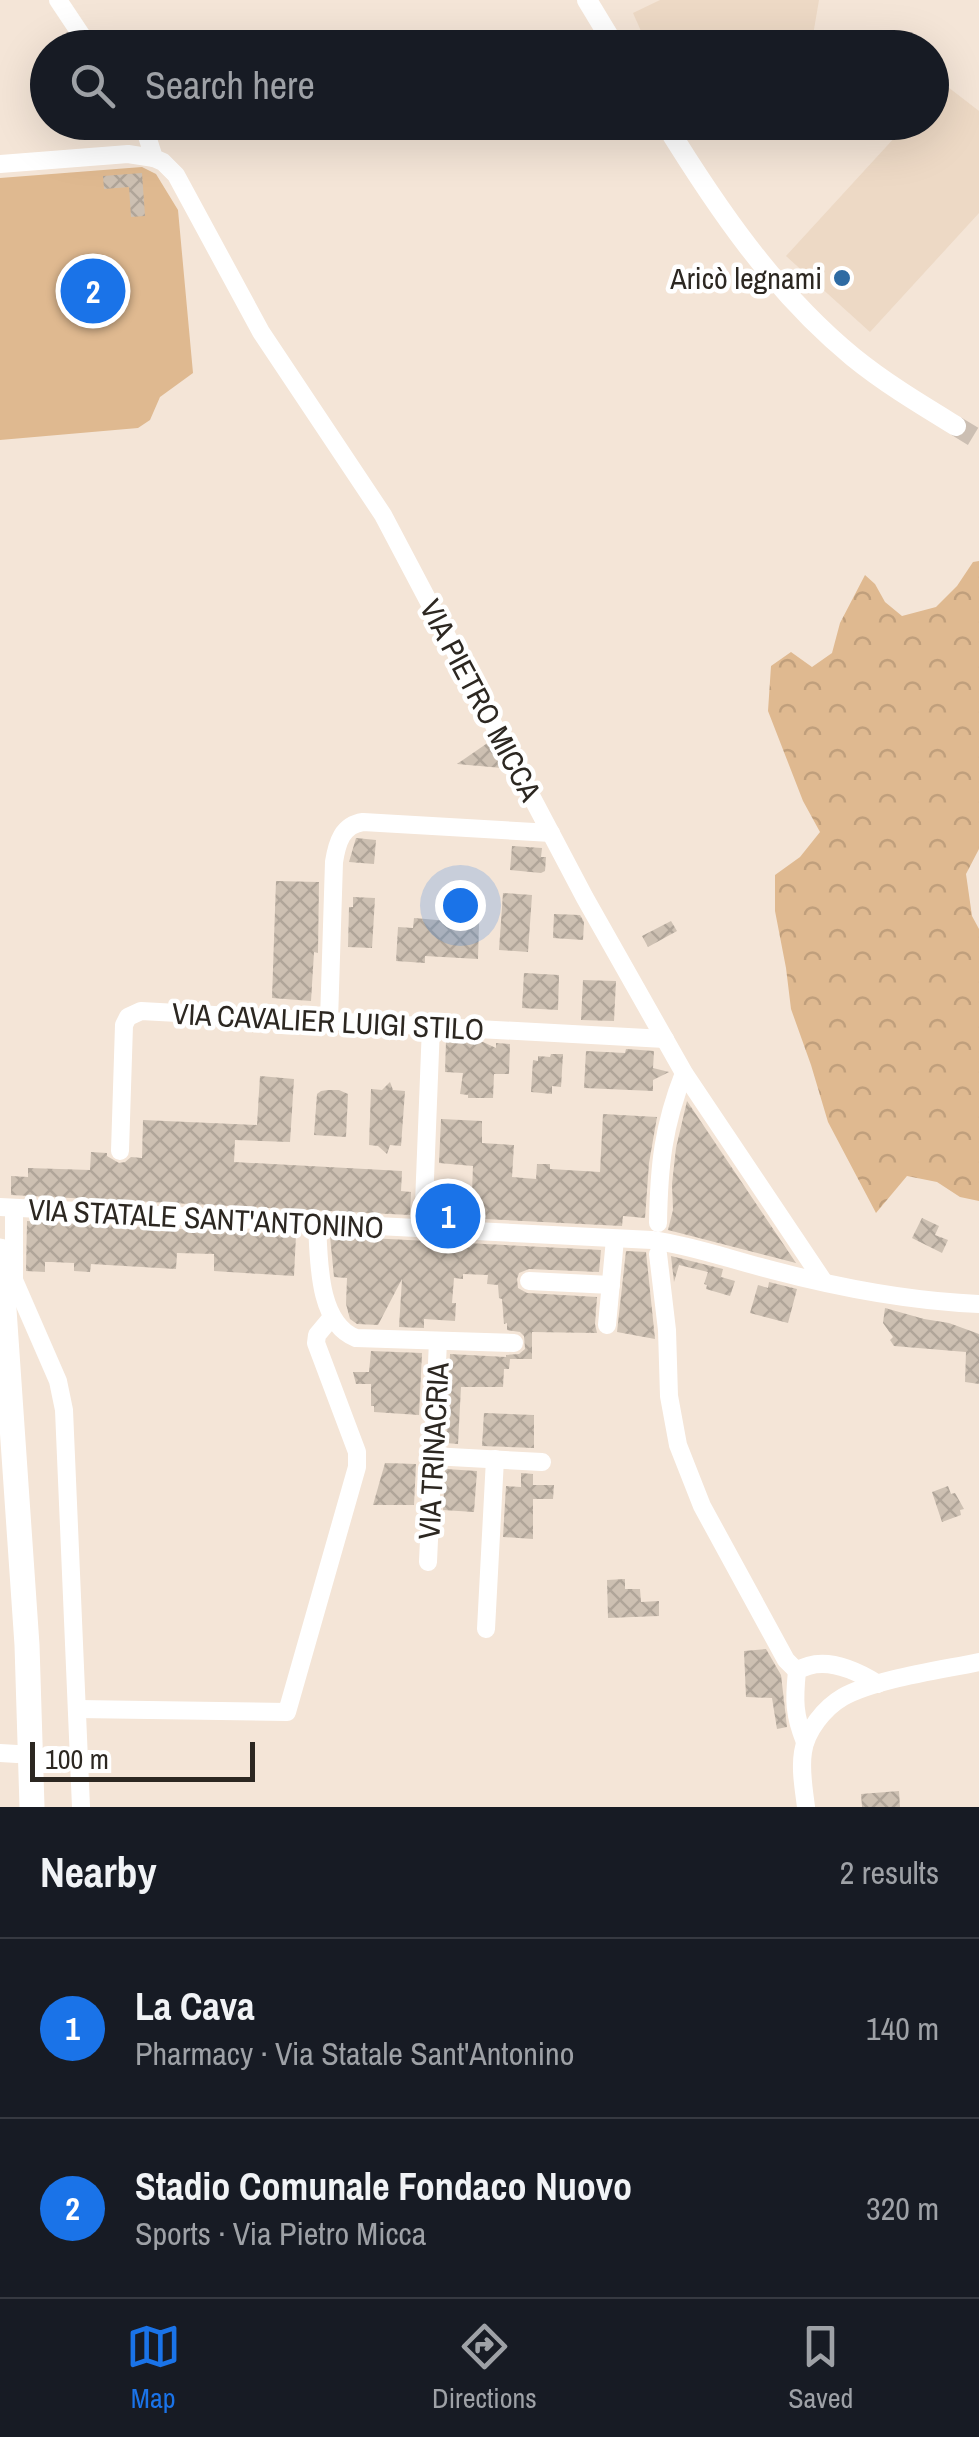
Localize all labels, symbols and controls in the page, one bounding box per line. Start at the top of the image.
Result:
search box [30,30,949,140]
icon: search [65,58,120,113]
text: Search here [145,60,315,111]
pin: 2 [61,254,126,328]
place label: Aricò legnami [669,258,822,298]
marker: Aricò legnami [831,267,853,289]
street label: VIA PIETRO MICCA [411,592,551,808]
your location [435,880,486,931]
street label: VIA CAVALIER LUIGI STILO [171,993,485,1049]
pin: 1 [416,1178,480,1254]
street label: VIA STATALE SANT'ANTONINO [27,1189,385,1247]
street label: VIA TRINACRIA [408,1361,458,1541]
scale bar [30,1737,255,1782]
text: 100 m [45,1740,109,1778]
text: Nearby [40,1844,157,1900]
text: 2 results [840,1851,939,1894]
text: La Cava [135,1981,255,2032]
text: 1 [65,2007,80,2050]
text: 140 m [866,2007,939,2050]
text: Pharmacy · Via Statale Sant'Antonino [135,2032,574,2075]
text: Stadio Comunale Fondaco Nuovo [135,2161,632,2212]
text: 2 [65,2187,80,2230]
text: 320 m [866,2187,939,2230]
text: Sports · Via Pietro Micca [135,2212,426,2255]
tab: Map [126,2319,181,2417]
tab: Directions [432,2319,537,2417]
tab: Saved [788,2319,853,2417]

